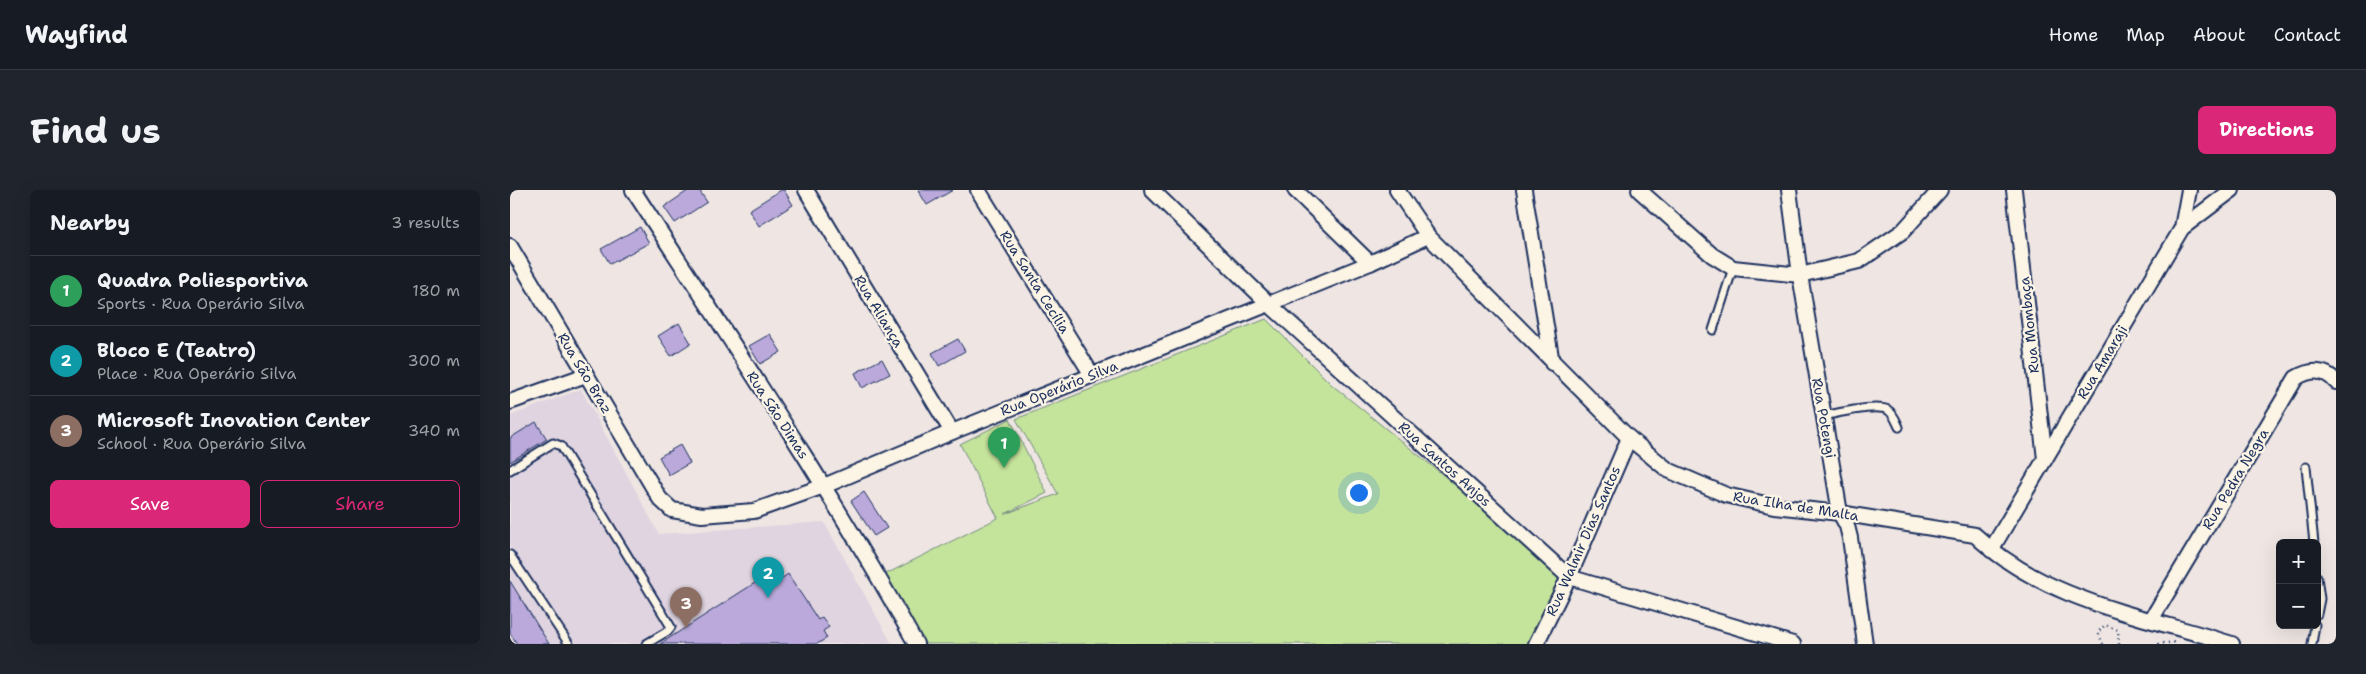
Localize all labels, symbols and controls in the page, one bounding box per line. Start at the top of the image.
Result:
text: Wayfind [25,19,128,51]
text: Home [2049,23,2098,47]
text: Map [2126,23,2165,47]
text: About [2193,23,2246,47]
text: Contact [2274,23,2341,47]
button: Directions [2198,106,2336,154]
text: Find us [30,107,161,154]
text: Nearby [50,209,130,237]
text: 3 results [391,212,460,233]
street label: Rua Santa Cecília [996,227,1074,337]
text: Quadra Poliesportiva [97,268,308,293]
street label: Rua Aliança [850,271,908,351]
street label: Rua Mombaça [2015,276,2043,374]
text: 1 [62,280,70,301]
text: 180 m [412,280,460,301]
text: Sports · Rua Operário Silva [97,293,305,314]
street label: Rua Amaraji [2073,322,2131,402]
street label: Rua São Braz [554,329,616,417]
text: Bloco E (Teatro) [97,338,256,363]
text: 2 [60,350,72,371]
text: 300 m [408,350,460,371]
street label: Rua Operário Silva [998,356,1121,420]
text: Place · Rua Operário Silva [97,363,296,384]
street label: Rua São Dimas [743,368,813,462]
street label: Rua Potengi [1808,376,1840,460]
text: Microsoft Inovation Center [97,408,371,433]
street label: Rua Santos Anjos [1395,418,1495,510]
text: 3 [60,420,72,441]
text: 340 m [408,420,460,441]
street label: Rua Pedra Negra [2198,425,2272,533]
pin: 1 [988,427,1020,468]
text: School · Rua Operário Silva [97,433,306,454]
street label: Rua Walmir Dias Santos [1542,463,1624,619]
button: Save [50,480,250,528]
button: Share [260,480,460,528]
your location [1346,480,1372,506]
street label: Rua Ilha de Malta [1732,487,1860,525]
map controls [2276,539,2321,629]
button: + [2276,539,2321,584]
pin: 2 [752,557,784,598]
button: − [2276,584,2321,629]
pin: 3 [670,587,702,628]

